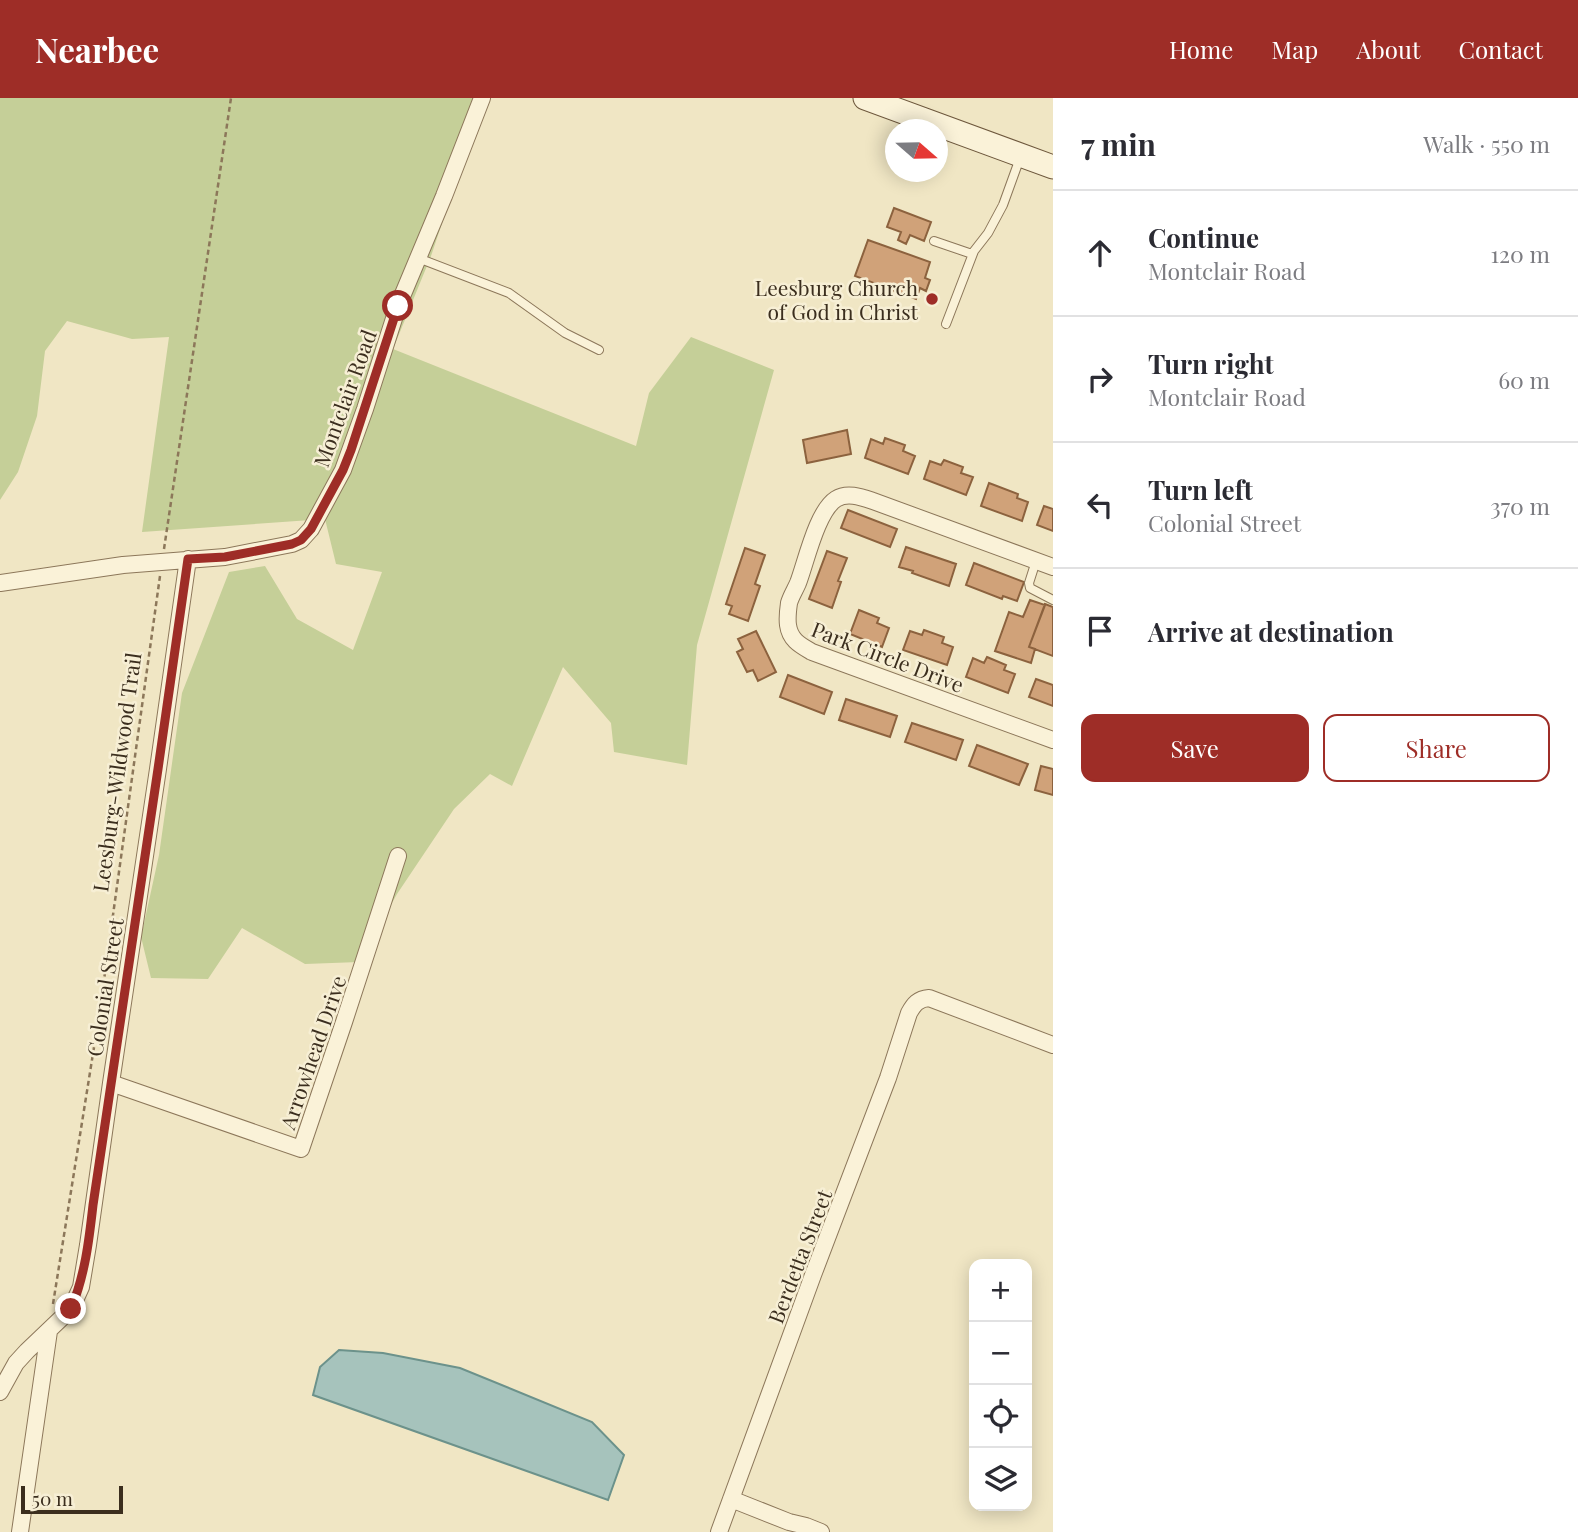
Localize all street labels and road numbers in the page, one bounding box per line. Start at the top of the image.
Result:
street label: Montclair Road [306,325,382,471]
street label: Park Circle Drive [808,614,968,698]
street label: Leesburg-Wildwood Trail [85,651,147,893]
street label: Colonial Street [79,915,129,1058]
street label: Arrowhead Drive [272,971,351,1134]
street label: Berdetta Street [761,1184,838,1327]

